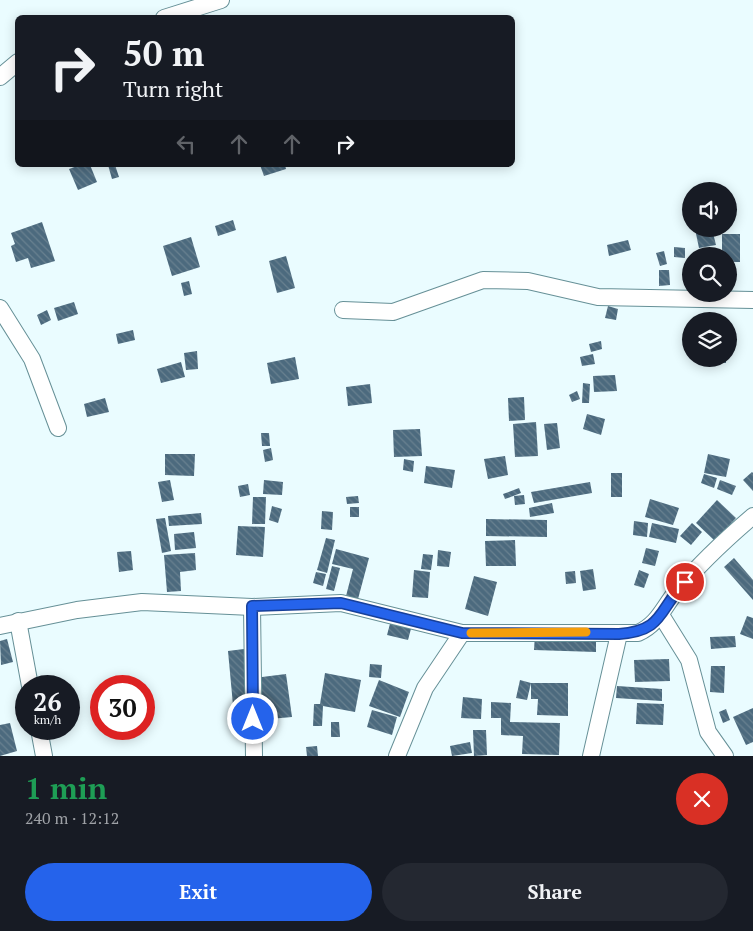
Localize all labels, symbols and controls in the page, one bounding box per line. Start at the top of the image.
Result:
text: 50 m [123,30,204,76]
icon: right [40,35,105,100]
text: Turn right [123,74,223,103]
icon: left [172,130,200,158]
icon: ahead [225,130,253,158]
icon: ahead [278,130,306,158]
icon: right [331,130,359,158]
map controls [682,182,737,367]
button: sound [682,182,737,237]
button: search [682,247,737,302]
button: layers [682,312,737,367]
pin [664,561,706,603]
icon: arrive [671,568,699,596]
speed limit sign: 30 [90,675,155,740]
text: 26 [33,685,62,718]
position arrow [226,692,278,744]
text: km/h [34,712,61,727]
text: 1 min [25,768,107,808]
button: close [676,773,728,825]
text: 240 m · 12:12 [25,807,119,829]
button: Exit [25,863,372,921]
button: Share [382,863,728,921]

